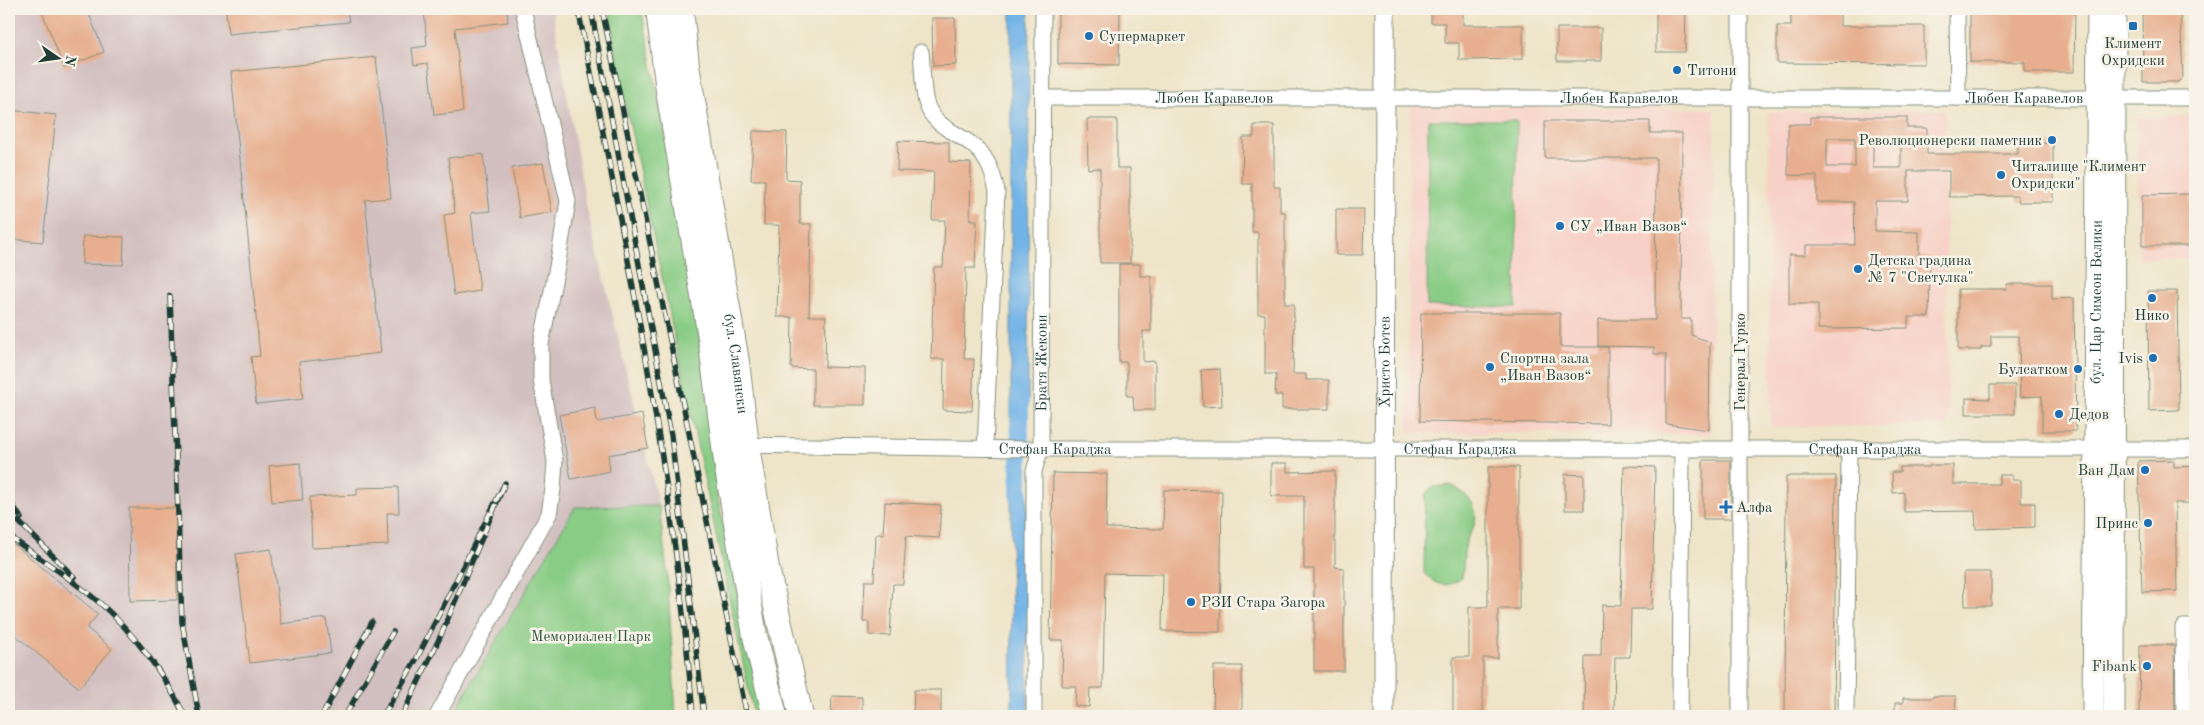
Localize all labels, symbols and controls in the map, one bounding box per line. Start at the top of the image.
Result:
marker: Климент Охридски [2127,20,2139,32]
marker: Супермаркет [1083,30,1095,42]
place label: Супермаркет [1099,30,1185,45]
north arrow [32,32,82,82]
place label: Климент Охридски [2101,37,2165,69]
text: N [62,54,78,68]
marker: Титони [1671,64,1683,76]
place label: Титони [1687,64,1737,79]
street label: Любен Каравелов [1155,92,1273,107]
street label: Любен Каравелов [1560,92,1678,107]
street label: Любен Каравелов [1965,92,2083,107]
place label: Революционерски паметник [1859,134,2042,149]
marker: Революционерски паметник [2046,134,2058,146]
place label: Читалище "Климент Охридски" [2011,160,2146,192]
marker: Читалище "Климент Охридски" [1995,169,2007,181]
marker: СУ „Иван Вазов“ [1554,220,1566,232]
place label: СУ „Иван Вазов“ [1570,220,1687,235]
street label: бул. Цар Симеон Велики [2089,220,2106,384]
place label: Детска градина № 7 "Светулка" [1868,254,1974,286]
marker: Детска градина № 7 "Светулка" [1852,263,1864,275]
marker: Нико [2146,292,2158,304]
place label: Нико [2135,309,2169,324]
street label: бул. Славянски [720,313,749,415]
street label: Генерал Гурко [1734,313,1749,411]
street label: Братя Жекови [1035,314,1051,412]
street label: Христо Ботев [1378,316,1394,408]
place label: Спортна зала „Иван Вазов“ [1500,352,1591,384]
place label: Ivis [2119,352,2143,367]
marker: Ivis [2147,352,2159,364]
marker: Спортна зала „Иван Вазов“ [1484,361,1496,373]
place label: Булсатком [1998,363,2068,378]
marker: Булсатком [2072,363,2084,375]
marker: Дедов [2053,408,2065,420]
place label: Дедов [2069,408,2109,423]
street label: Стефан Караджа [998,443,1112,458]
street label: Стефан Караджа [1403,443,1517,458]
street label: Стефан Караджа [1808,443,1922,458]
place label: Ван Дам [2078,464,2135,479]
marker: Ван Дам [2139,464,2151,476]
marker: Алфа [1720,501,1732,513]
place label: Алфа [1736,501,1773,516]
place label: Принс [2096,517,2138,532]
marker: Принс [2142,517,2154,529]
marker: РЗИ Стара Загора [1185,596,1197,608]
place label: РЗИ Стара Загора [1201,596,1326,611]
park label: Мемориален Парк [531,630,652,645]
place label: Fibank [2092,660,2137,675]
marker: Fibank [2141,660,2153,672]

